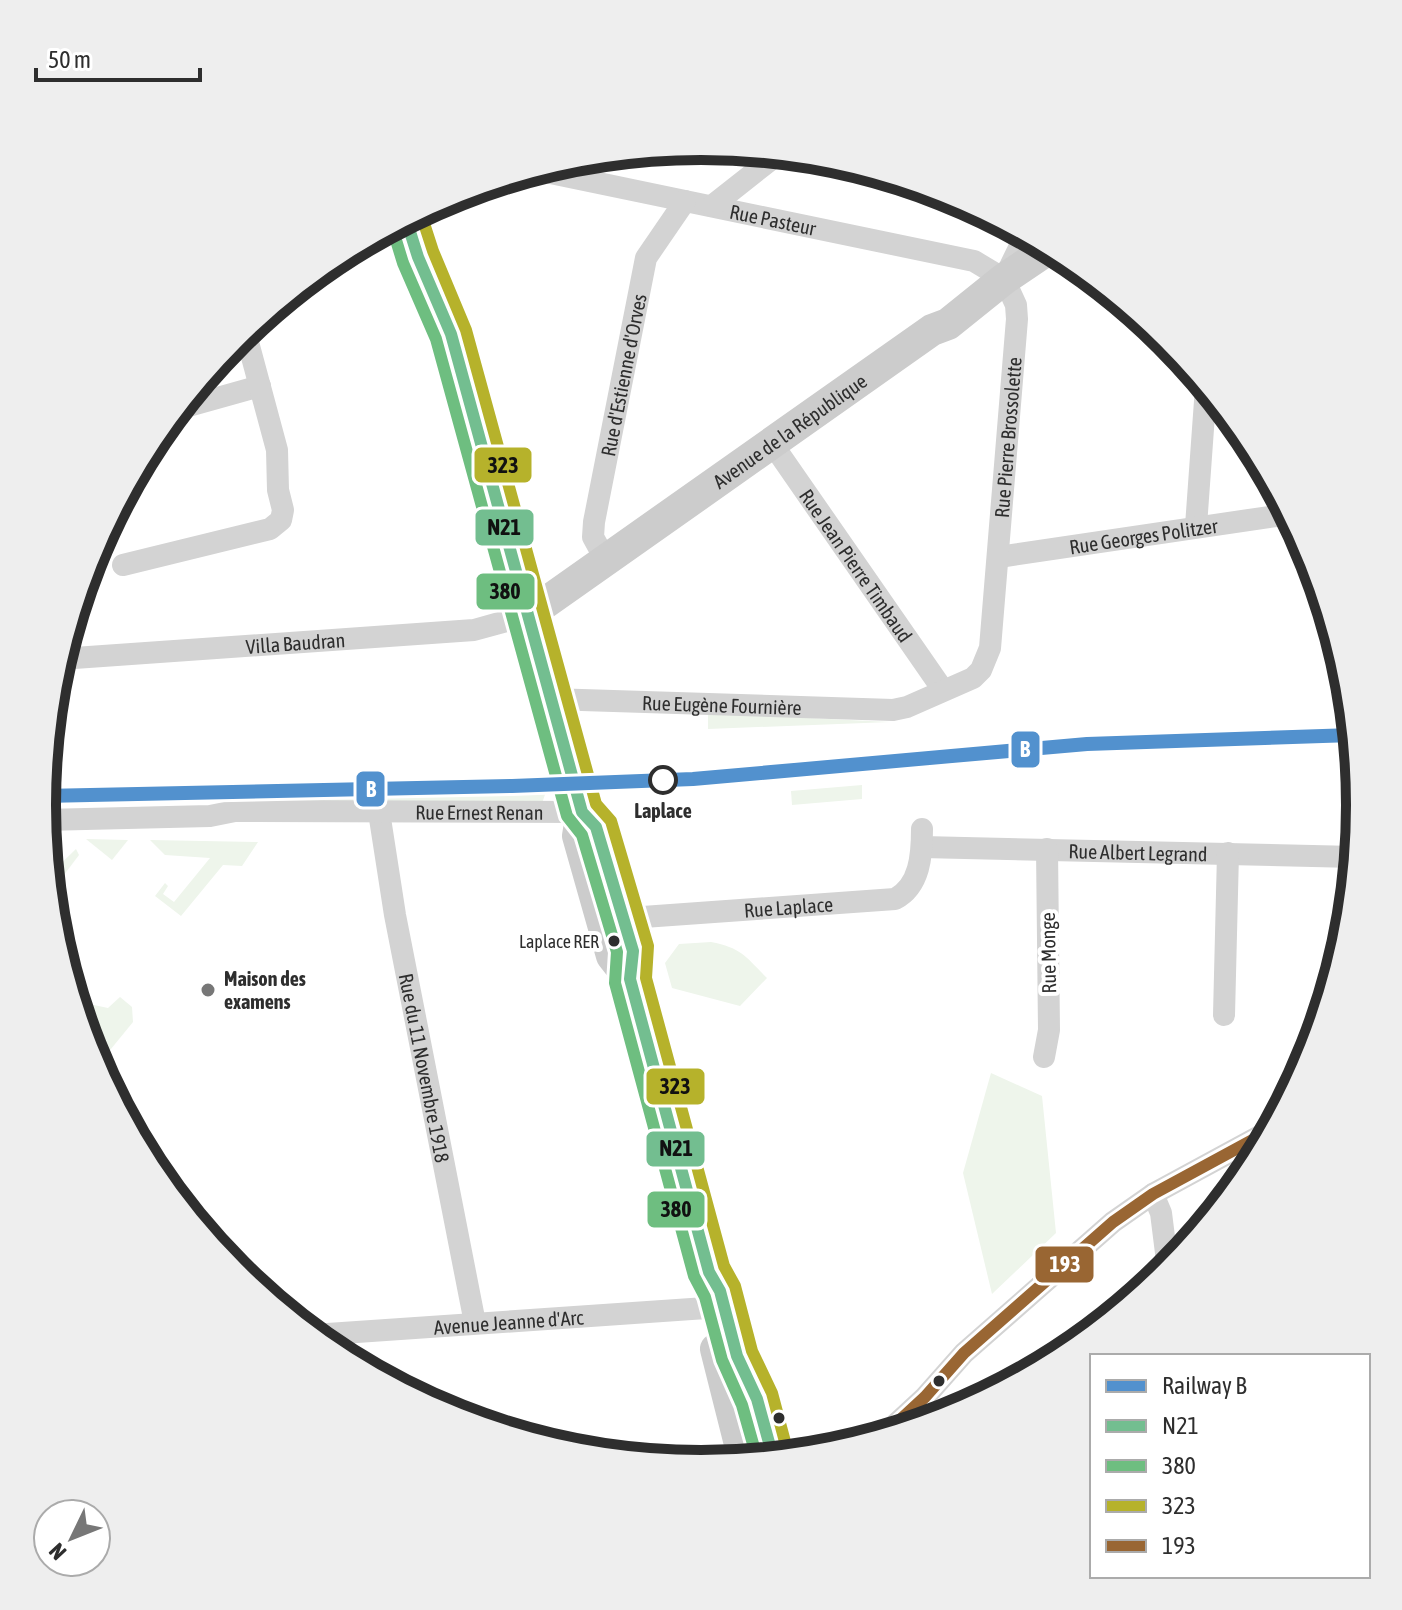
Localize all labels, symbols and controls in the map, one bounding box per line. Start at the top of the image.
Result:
scale bar [36,32,200,82]
text: 50 m [48,46,91,73]
street label: Rue Pasteur [728,199,819,240]
street label: Rue d'Estienne d'Orves [596,292,650,458]
street label: Rue Pierre Brossolette [989,356,1025,519]
street label: Avenue de la République [708,368,871,493]
line badge: 323 [473,446,533,484]
text: 323 [487,452,519,478]
street label: Rue Jean Pierre Timbaud [795,484,917,646]
line badge: N21 [474,508,535,547]
street label: Rue Georges Politzer [1068,513,1220,558]
text: N21 [487,514,521,540]
line badge: 380 [475,572,536,611]
text: 380 [489,578,521,604]
street label: Villa Baudran [245,628,346,657]
street label: Rue Eugène Fournière [642,690,802,719]
line badge: B [1010,730,1041,769]
text: B [1020,736,1031,762]
marker: Laplace [649,766,677,794]
line badge: B [355,770,386,808]
text: B [366,776,377,802]
place label: Laplace [634,799,692,822]
street label: Rue Ernest Renan [415,800,544,823]
street label: Rue Albert Legrand [1068,839,1208,865]
street label: Rue Laplace [743,892,834,921]
street label: Rue Monge [1036,912,1060,994]
place label: Laplace RER [519,931,599,952]
marker: Laplace RER [606,933,622,949]
place label: Maison des examens [224,967,306,1013]
street label: Rue du 11 Novembre 1918 [395,971,455,1164]
marker: Maison des examens [199,981,217,999]
line badge: 323 [645,1067,706,1106]
text: 323 [659,1073,691,1099]
line badge: N21 [645,1130,706,1168]
text: N21 [659,1135,693,1161]
line badge: 380 [646,1190,706,1229]
text: 380 [660,1196,692,1222]
line badge: 193 [1034,1245,1095,1284]
text: 193 [1049,1251,1081,1277]
street label: Avenue Jeanne d'Arc [433,1305,585,1338]
legend [1090,1354,1370,1578]
text: Railway B [1162,1372,1247,1399]
unlabelled marker [931,1373,947,1389]
unlabelled marker [771,1410,787,1426]
text: N21 [1162,1412,1199,1439]
text: 380 [1162,1452,1196,1479]
text: 323 [1162,1492,1196,1519]
north arrow [32,1498,112,1578]
text: 193 [1162,1532,1196,1559]
text: N [43,1538,71,1565]

